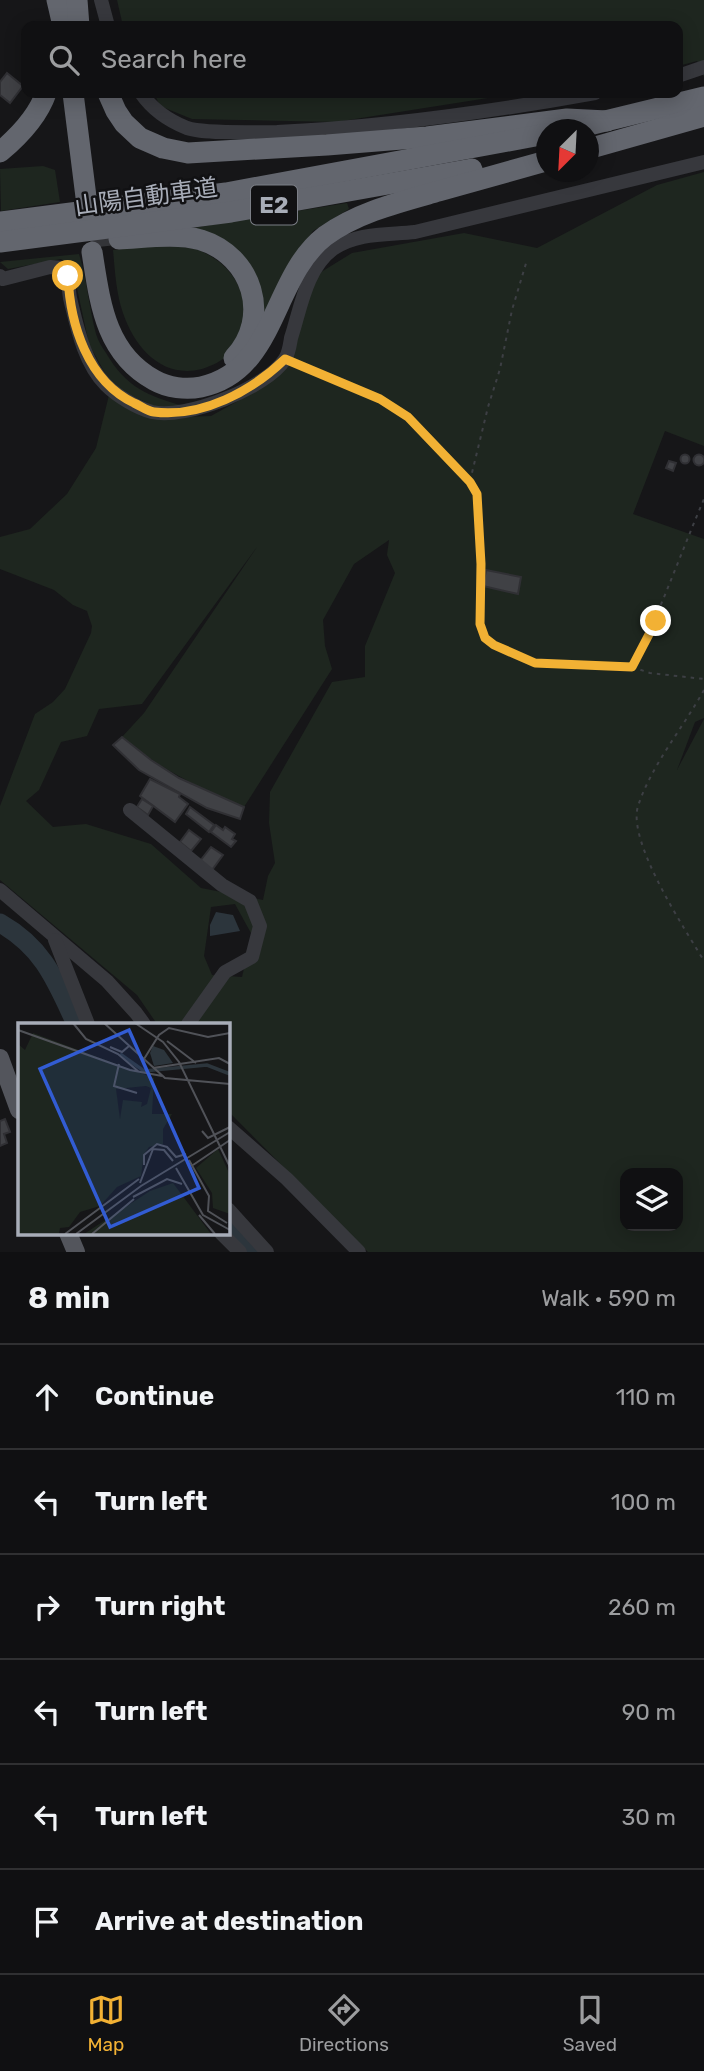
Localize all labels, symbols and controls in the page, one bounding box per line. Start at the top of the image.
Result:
search box [21,21,683,98]
icon: search [45,41,83,79]
text: Search here [101,44,247,75]
north arrow [536,119,599,182]
street label: 山陽自動車道 [73,173,219,221]
road number: E2 [251,186,297,224]
route start [52,260,83,291]
route end [640,605,671,636]
inset map [18,1023,229,1234]
map controls [620,1168,683,1231]
button: layers [620,1168,683,1231]
text: 8 min [28,1280,110,1316]
text: Walk · 590 m [541,1284,676,1312]
icon: ahead [28,1378,66,1416]
text: Continue [95,1381,214,1412]
text: 110 m [616,1383,676,1411]
icon: left [28,1483,66,1521]
text: Turn left [95,1486,207,1517]
text: 100 m [611,1488,676,1516]
icon: right [28,1588,66,1626]
text: Turn right [95,1591,225,1622]
text: 260 m [608,1593,676,1621]
icon: left [28,1693,66,1731]
text: Turn left [95,1696,207,1727]
text: 90 m [622,1698,676,1726]
icon: left [28,1798,66,1836]
text: Turn left [95,1801,207,1832]
text: 30 m [621,1803,676,1831]
icon: arrive [28,1903,66,1941]
text: Arrive at destination [95,1906,363,1937]
tab: Map [87,1991,125,2056]
tab: Directions [299,1991,389,2056]
tab: Saved [563,1991,617,2056]

